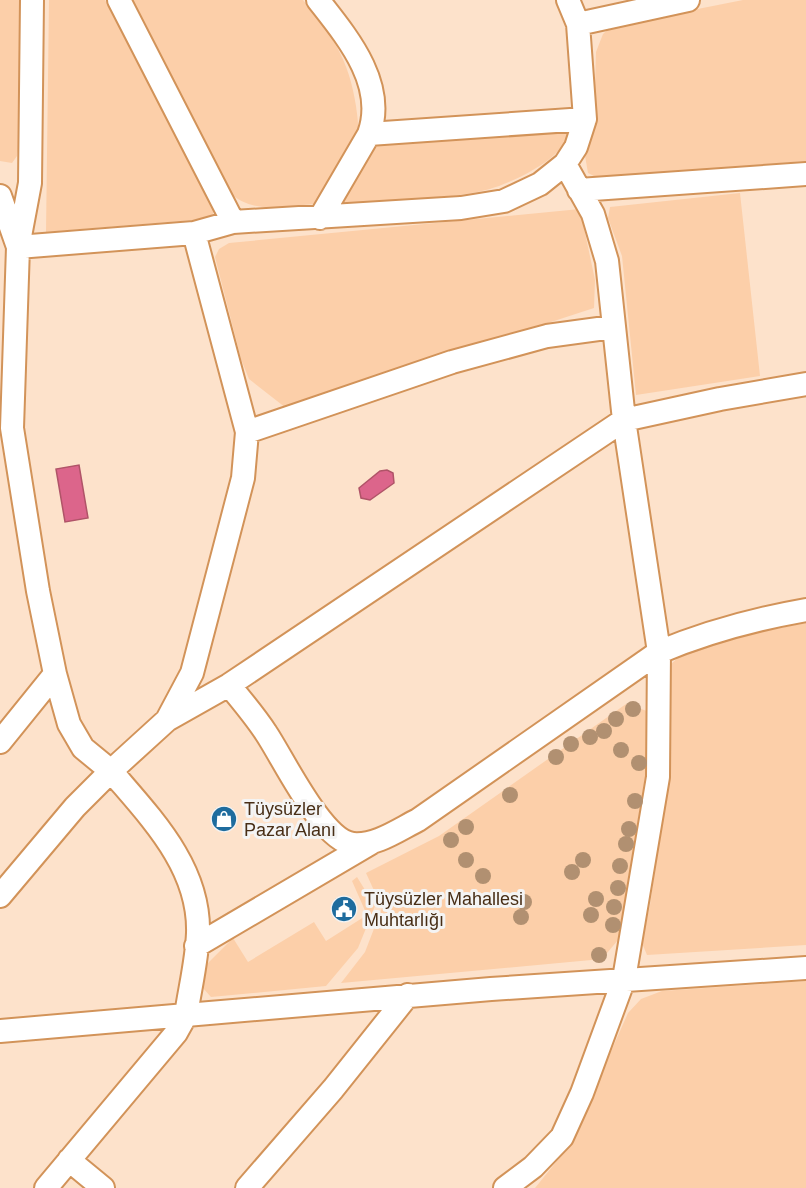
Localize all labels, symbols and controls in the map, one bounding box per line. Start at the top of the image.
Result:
place label: Tüysüzler Pazar Alanı [244,799,336,840]
shop icon: Tüysüzler Pazar Alanı [209,804,239,834]
place label: Tüysüzler Mahallesi Muhtarlığı [364,889,523,930]
public building icon: Tüysüzler Mahallesi Muhtarlığı [329,894,359,924]

